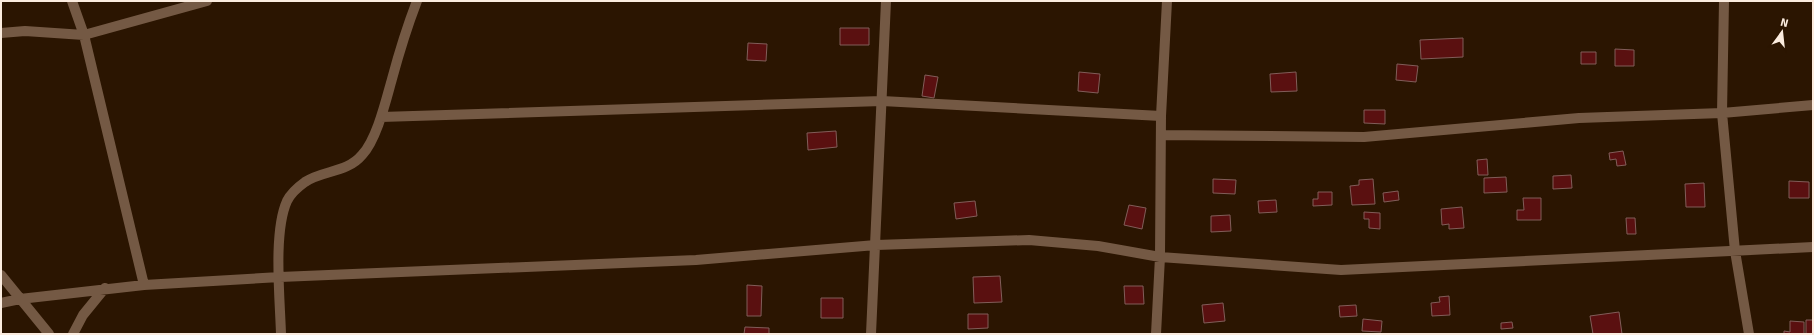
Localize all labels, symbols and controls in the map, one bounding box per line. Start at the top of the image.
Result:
north arrow [1762,12,1802,52]
text: N [1779,16,1790,30]

